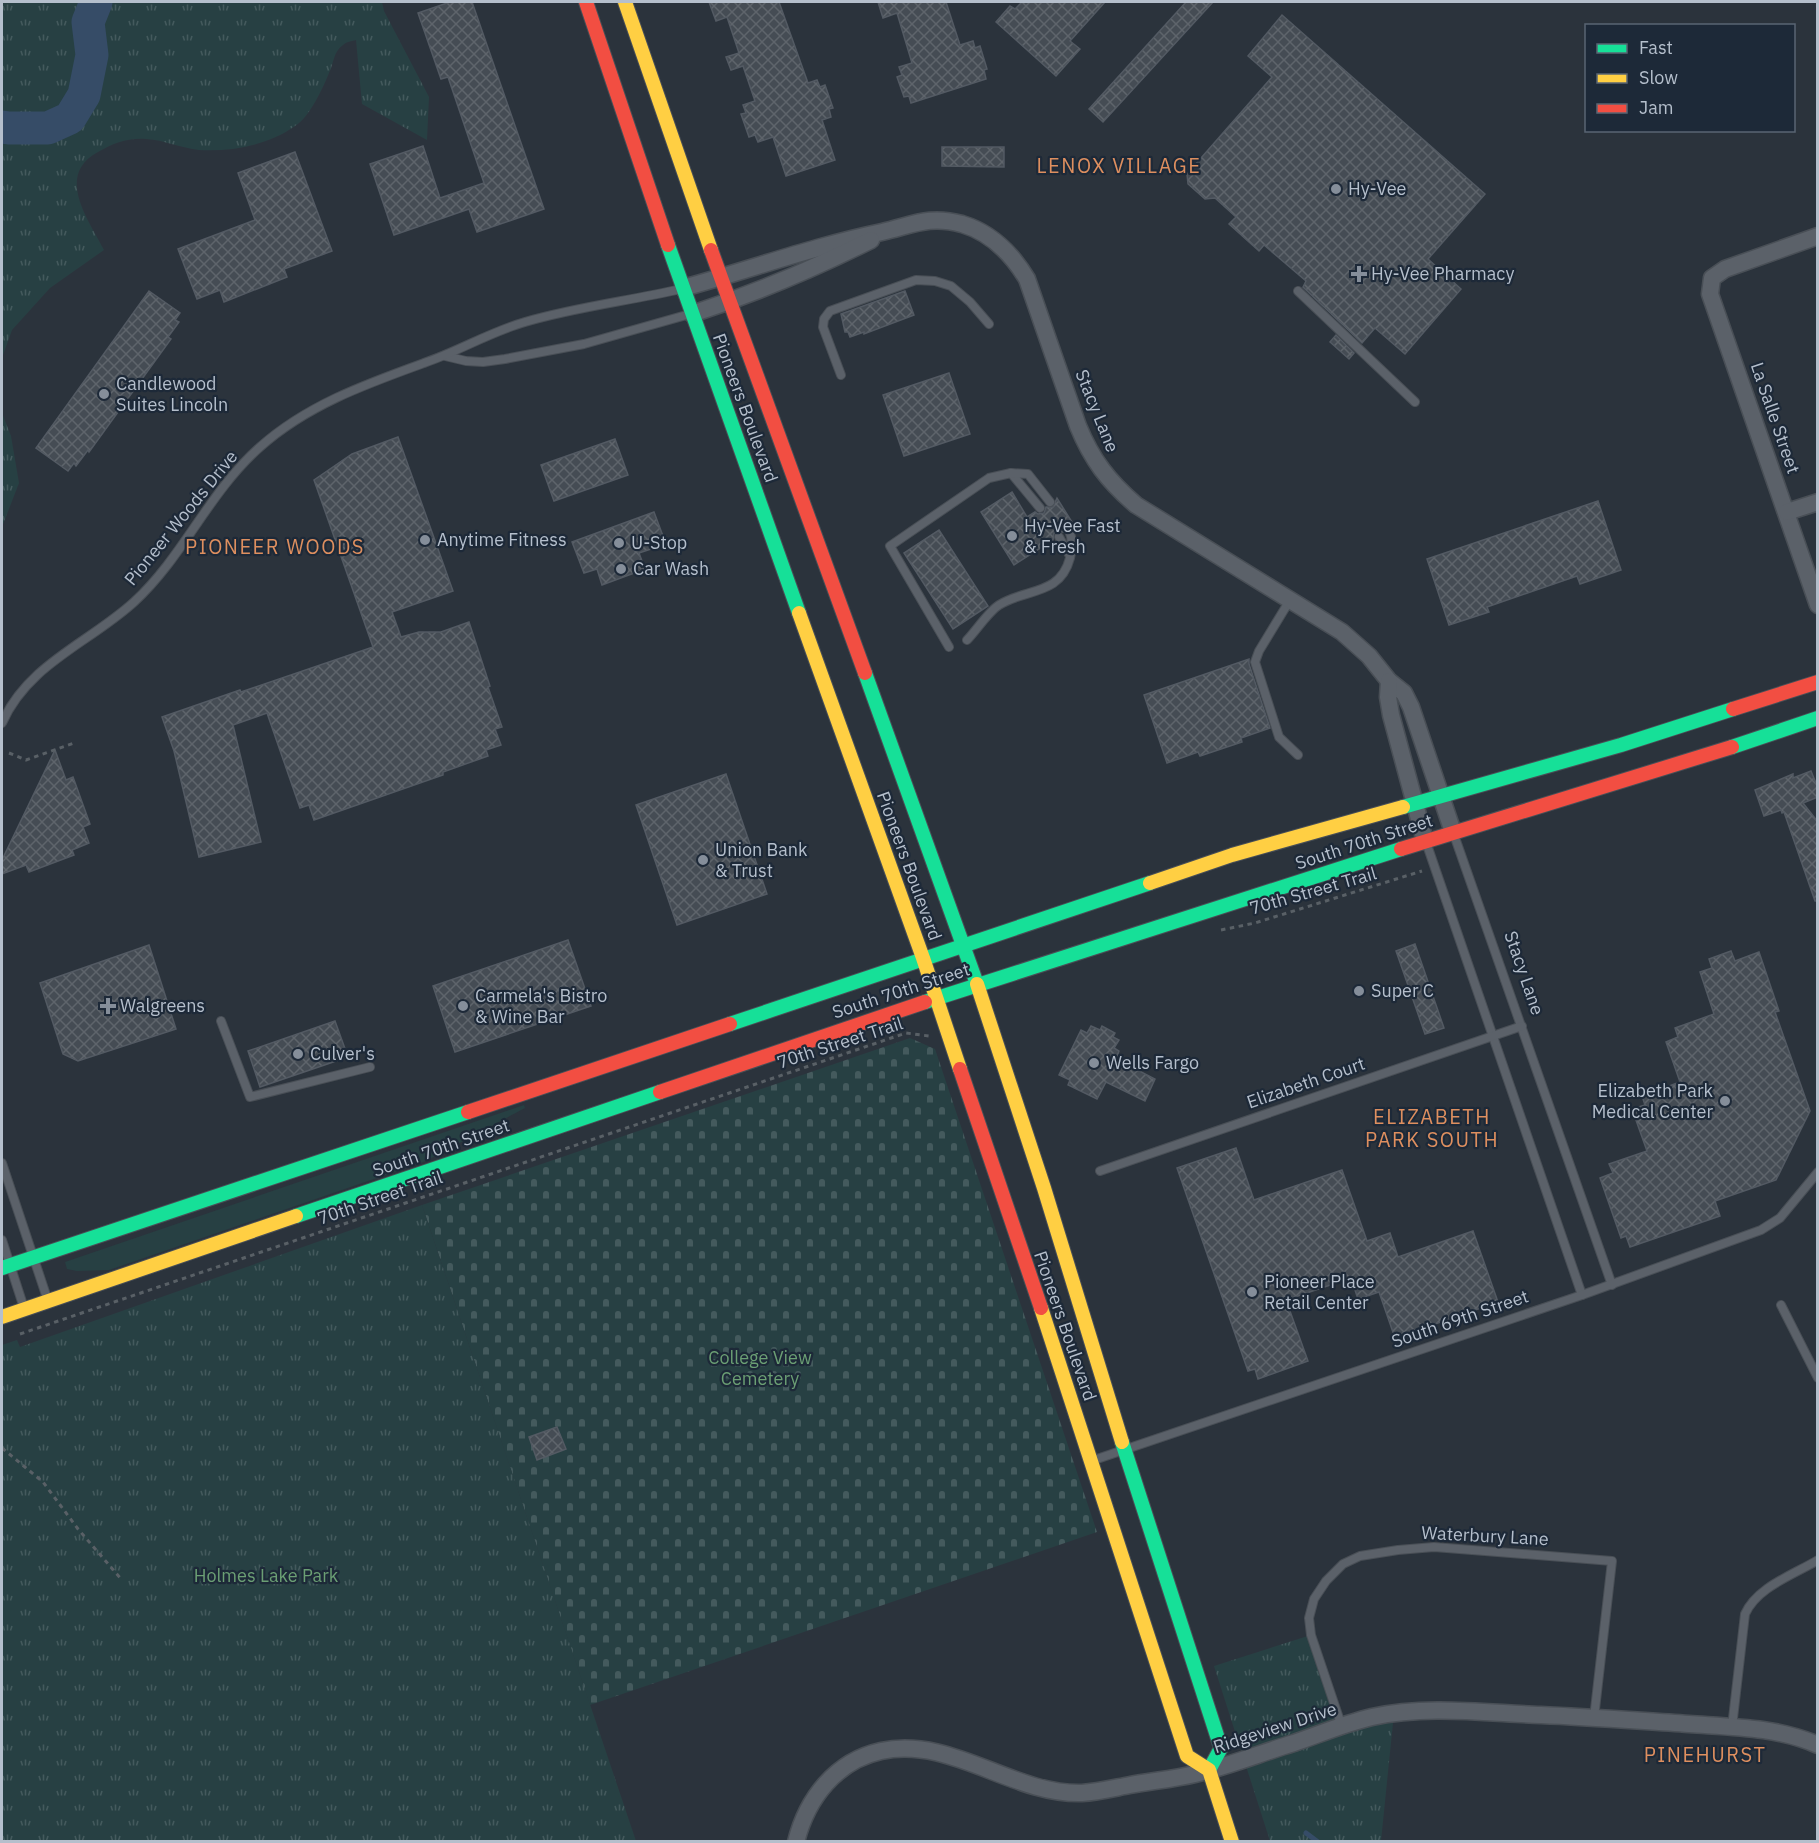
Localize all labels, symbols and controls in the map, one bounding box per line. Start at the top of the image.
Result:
legend [1585,24,1795,132]
text: Fast [1639,36,1673,59]
text: Slow [1639,66,1678,89]
text: Jam [1639,96,1674,119]
district label: LENOX VILLAGE [1037,152,1201,179]
place label: Hy-Vee [1348,177,1407,200]
marker: Hy-Vee [1329,182,1343,196]
place label: Hy-Vee Pharmacy [1371,262,1514,285]
marker: Hy-Vee Pharmacy [1352,267,1366,281]
street label: Pioneers Boulevard [708,330,783,486]
street label: La Salle Street [1746,359,1805,476]
street label: Stacy Lane [1070,366,1125,456]
place label: Candlewood Suites Lincoln [116,372,228,416]
marker: Candlewood Suites Lincoln [97,387,111,401]
street label: Pioneer Woods Drive [119,445,242,590]
place label: Hy-Vee Fast & Fresh [1024,514,1121,558]
place label: Anytime Fitness [437,528,567,551]
marker: Hy-Vee Fast & Fresh [1005,529,1019,543]
place label: U-Stop [631,531,687,554]
district label: PIONEER WOODS [185,533,365,560]
marker: Anytime Fitness [418,533,432,547]
marker: U-Stop [612,536,626,550]
place label: Car Wash [633,557,709,580]
marker: Car Wash [614,562,628,576]
street label: Pioneers Boulevard [872,788,947,944]
street label: South 70th Street [1292,808,1436,875]
place label: Union Bank & Trust [715,838,808,882]
marker: Union Bank & Trust [696,853,710,867]
street label: 70th Street Trail [1247,861,1379,920]
street label: Stacy Lane [1499,928,1550,1018]
street label: South 70th Street [829,957,973,1024]
place label: Super C [1371,979,1434,1002]
place label: Carmela's Bistro & Wine Bar [475,984,607,1028]
marker: Super C [1352,984,1366,998]
place label: Walgreens [120,994,205,1017]
marker: Walgreens [101,999,115,1013]
marker: Carmela's Bistro & Wine Bar [456,999,470,1013]
street label: 70th Street Trail [774,1011,906,1074]
place label: Culver's [310,1042,375,1065]
marker: Culver's [291,1047,305,1061]
place label: Wells Fargo [1106,1051,1199,1074]
street label: Elizabeth Court [1244,1052,1368,1113]
marker: Wells Fargo [1087,1056,1101,1070]
place label: Elizabeth Park Medical Center [1592,1079,1714,1123]
marker: Elizabeth Park Medical Center [1718,1094,1732,1108]
district label: ELIZABETH PARK SOUTH [1365,1103,1499,1153]
street label: South 70th Street [369,1113,512,1182]
street label: 70th Street Trail [314,1165,446,1230]
street label: Pioneers Boulevard [1029,1248,1102,1404]
place label: Pioneer Place Retail Center [1264,1270,1375,1314]
street label: South 69th Street [1388,1284,1531,1353]
marker: Pioneer Place Retail Center [1245,1285,1259,1299]
park label: College View Cemetery [708,1346,812,1390]
street label: Waterbury Lane [1421,1521,1549,1550]
park label: Holmes Lake Park [194,1564,339,1587]
street label: Ridgeview Drive [1210,1697,1340,1758]
district label: PINEHURST [1644,1741,1766,1768]

